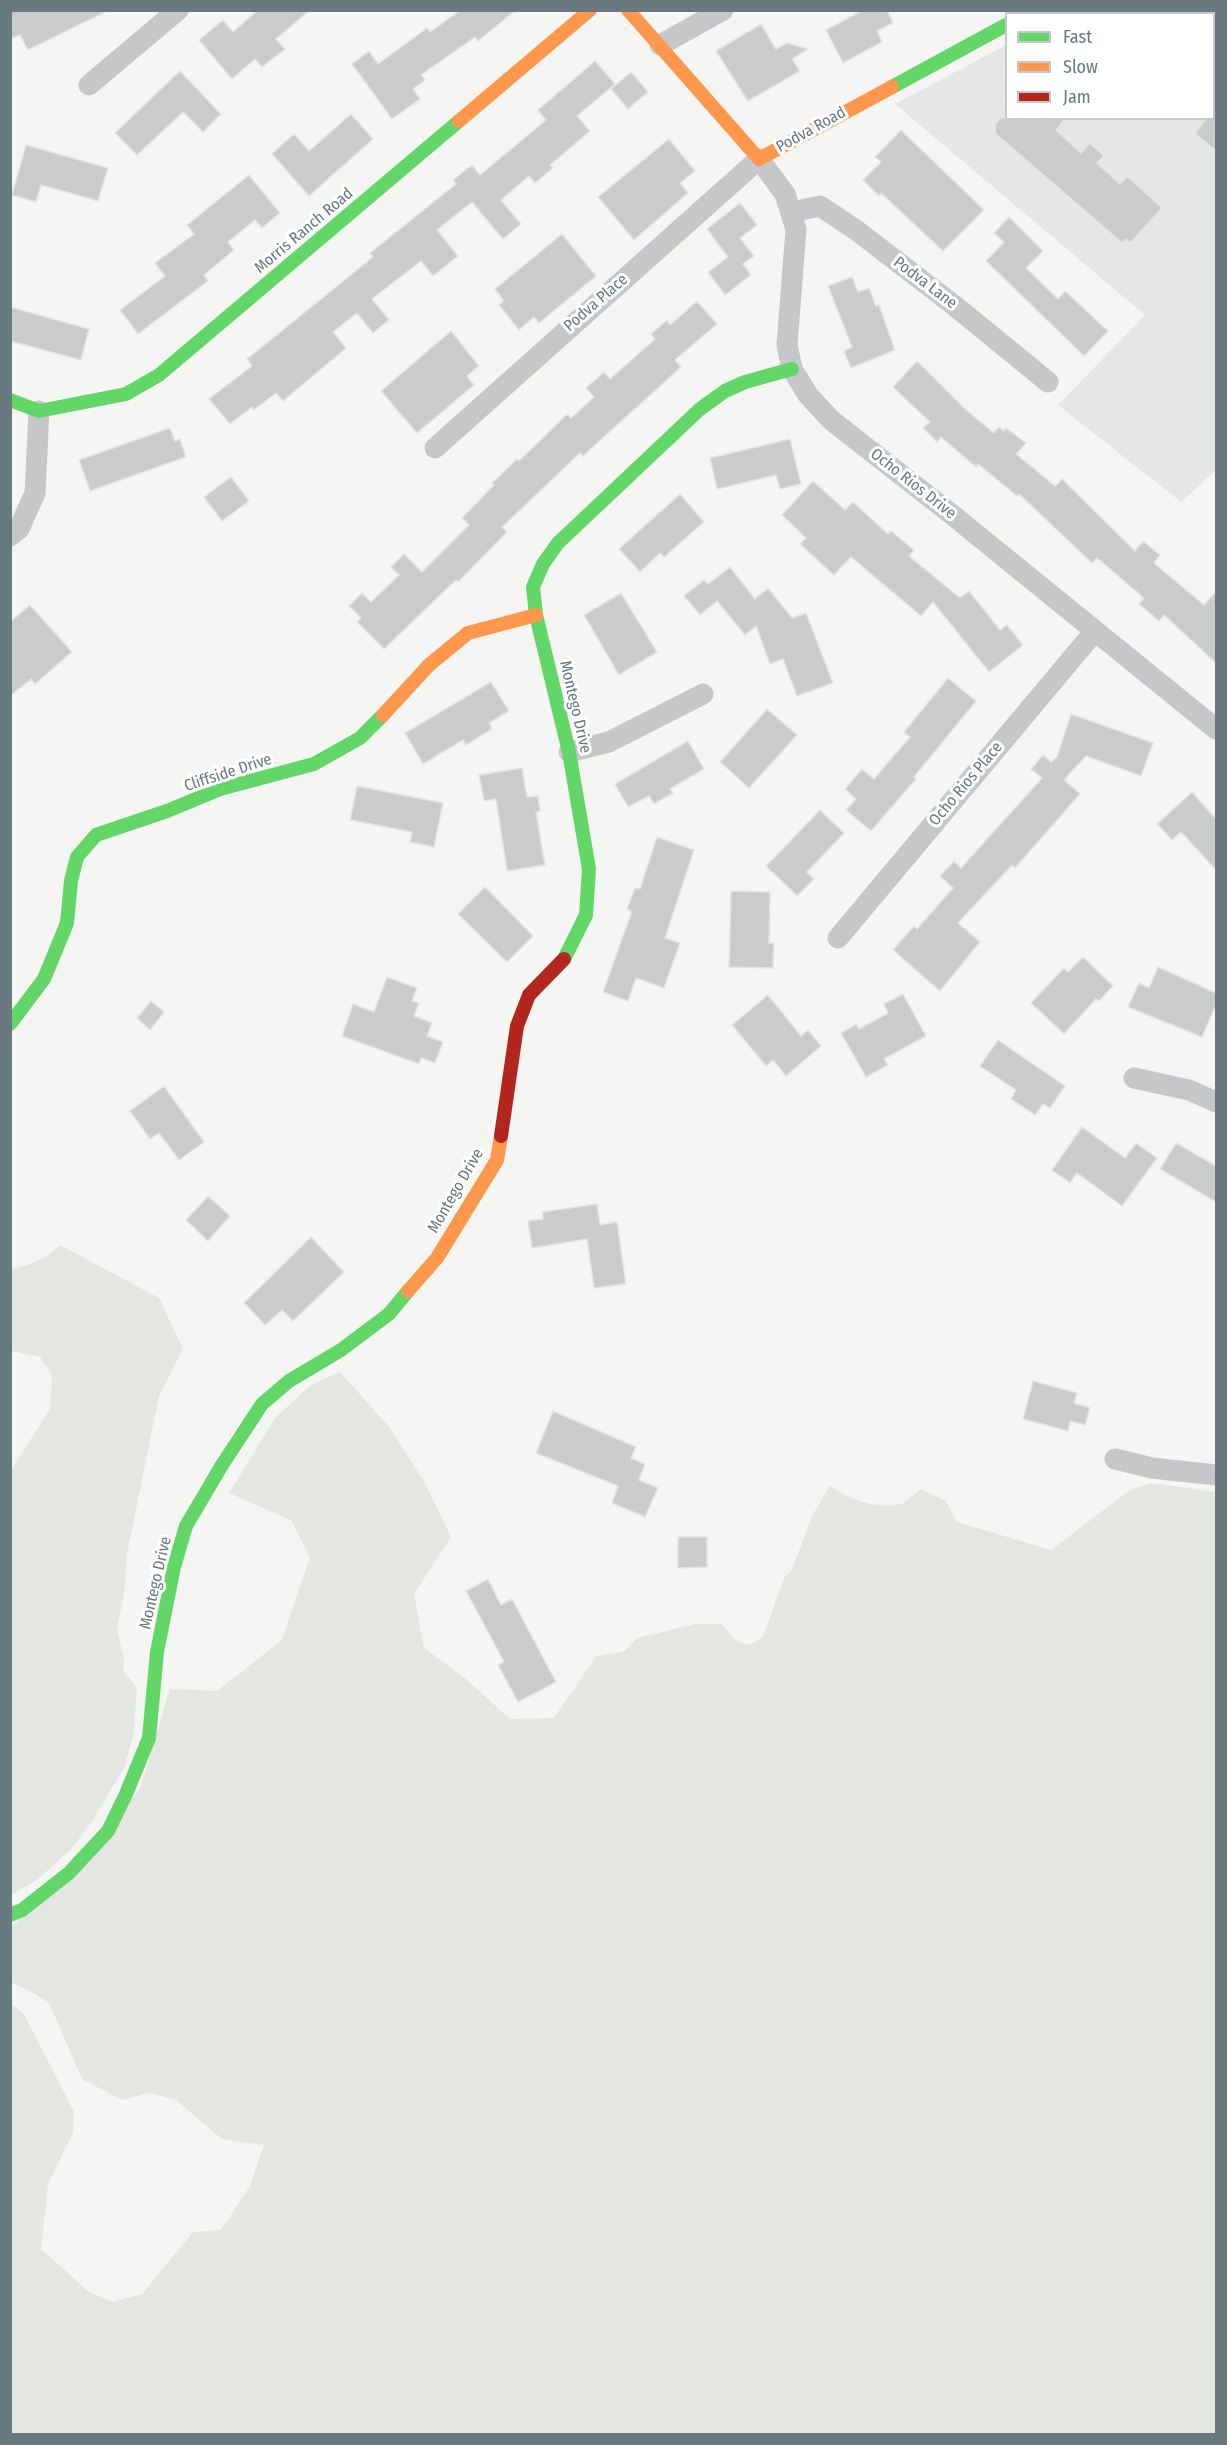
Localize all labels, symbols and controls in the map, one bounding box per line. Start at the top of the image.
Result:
legend [1005,12,1215,120]
text: Fast [1063,26,1092,48]
text: Slow [1063,56,1098,78]
text: Jam [1063,86,1091,108]
street label: Podva Road [773,103,849,157]
street label: Morris Ranch Road [251,184,357,278]
street label: Podva Lane [889,253,961,313]
street label: Podva Place [560,270,632,336]
street label: Ocho Rios Drive [866,445,960,523]
street label: Montego Drive [555,659,595,755]
street label: Ocho Rios Place [925,738,1007,830]
street label: Cliffside Drive [182,750,274,796]
street label: Montego Drive [424,1145,488,1237]
street label: Montego Drive [136,1535,176,1631]

